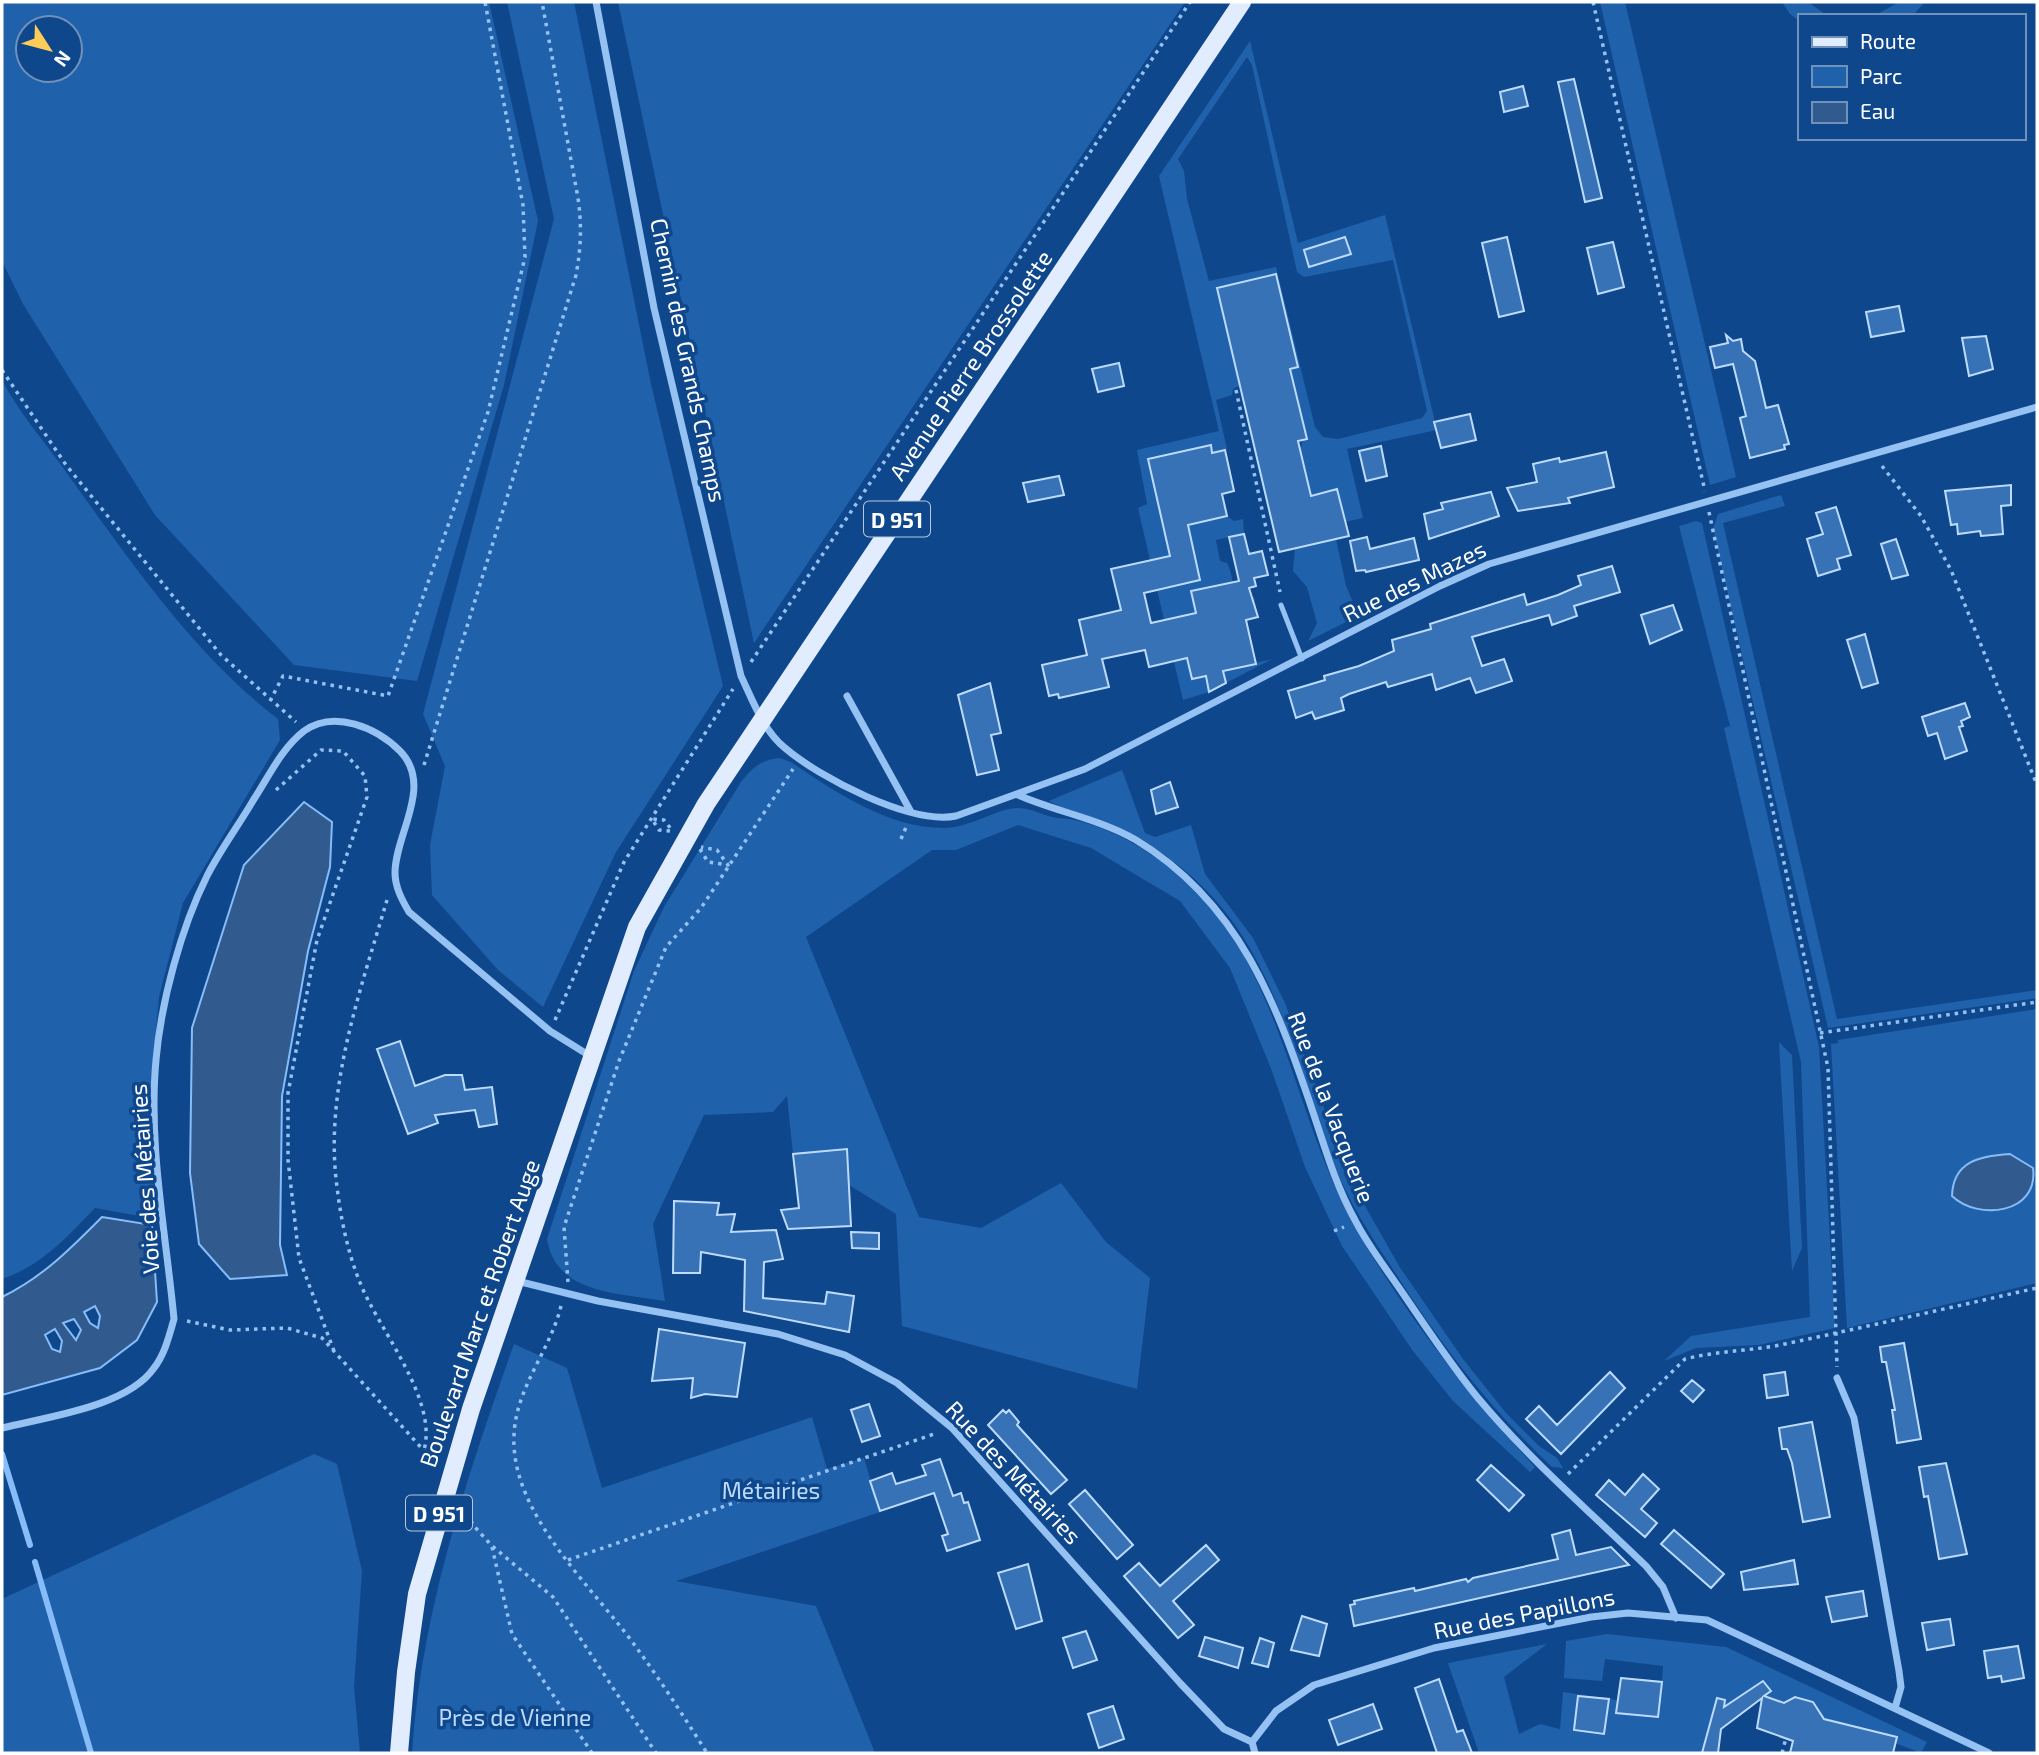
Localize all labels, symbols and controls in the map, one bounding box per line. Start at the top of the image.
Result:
north arrow [14,14,84,84]
legend [1798,14,2025,140]
text: Route [1860,28,1916,53]
text: N [50,47,76,72]
text: Parc [1860,63,1902,88]
text: Eau [1860,98,1895,123]
street label: Chemin des Grands Champs [645,216,733,504]
street label: Avenue Pierre Brossolette [883,245,1057,485]
road number: D 951 [864,502,930,536]
street label: Rue des Mazes [1338,534,1490,628]
street label: Rue de la Vacquerie [1283,1007,1381,1207]
street label: Voie des Métairies [123,1083,165,1275]
street label: Boulevard Marc et Robert Auge [413,1155,545,1471]
street label: Rue des Métairies [940,1395,1088,1549]
park label: Métairies [722,1476,820,1504]
road number: D 951 [406,1496,472,1530]
street label: Rue des Papillons [1431,1582,1617,1644]
park label: Près de Vienne [439,1703,591,1731]

